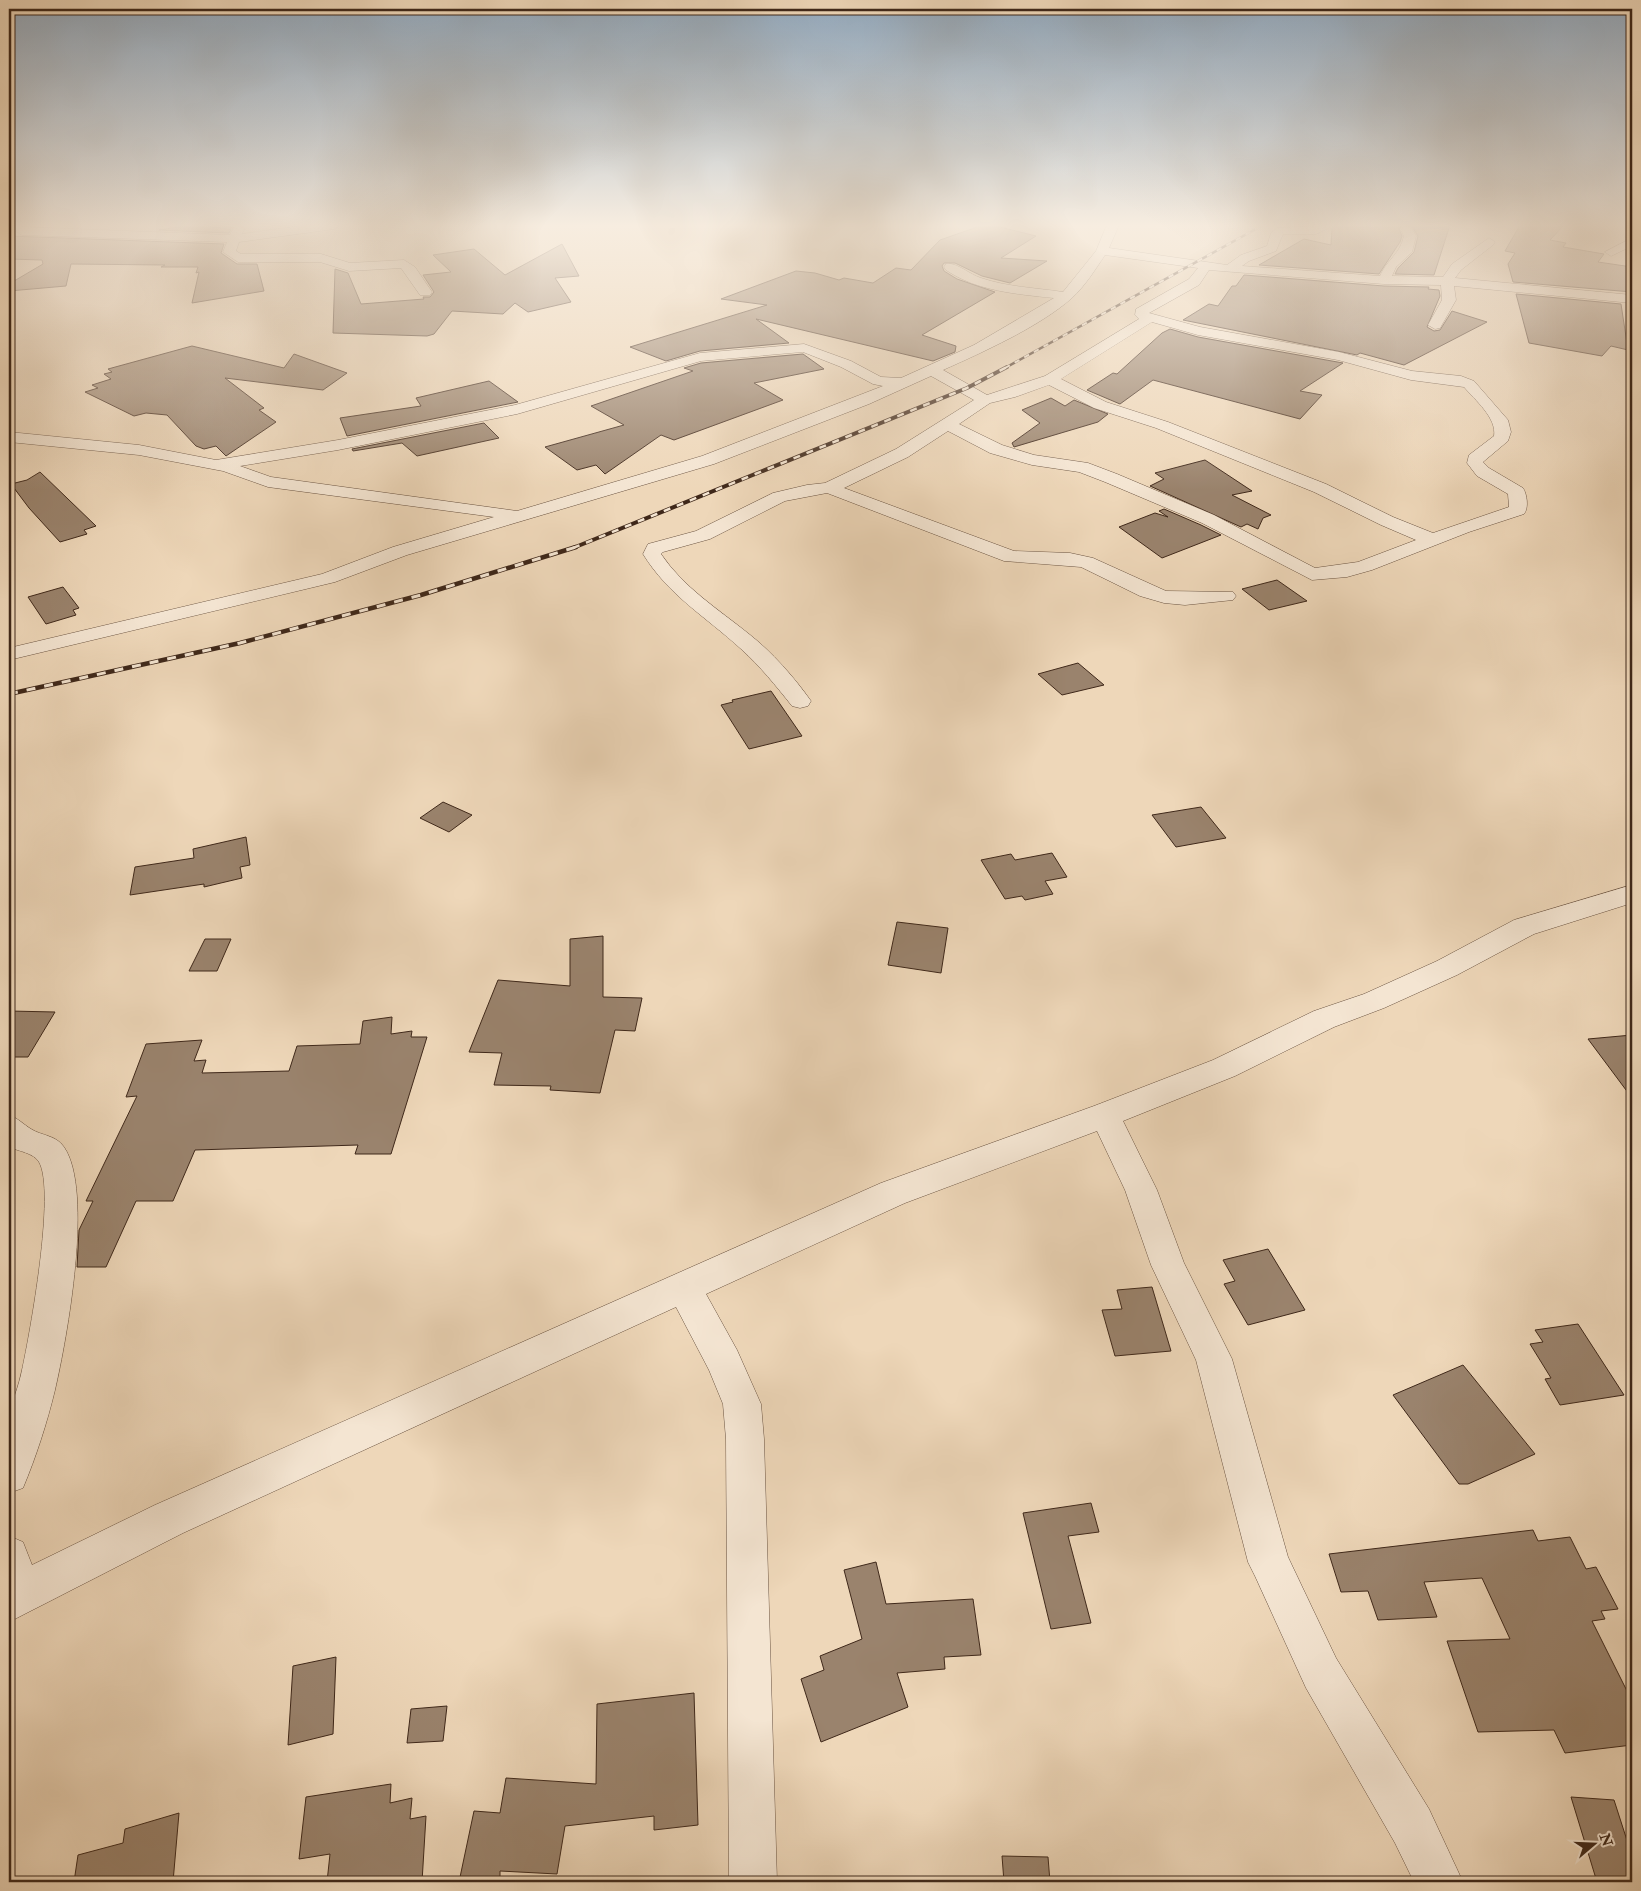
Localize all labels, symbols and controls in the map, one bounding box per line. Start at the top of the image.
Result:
north arrow [1568,1818,1618,1868]
text: N [1595,1830,1616,1849]

